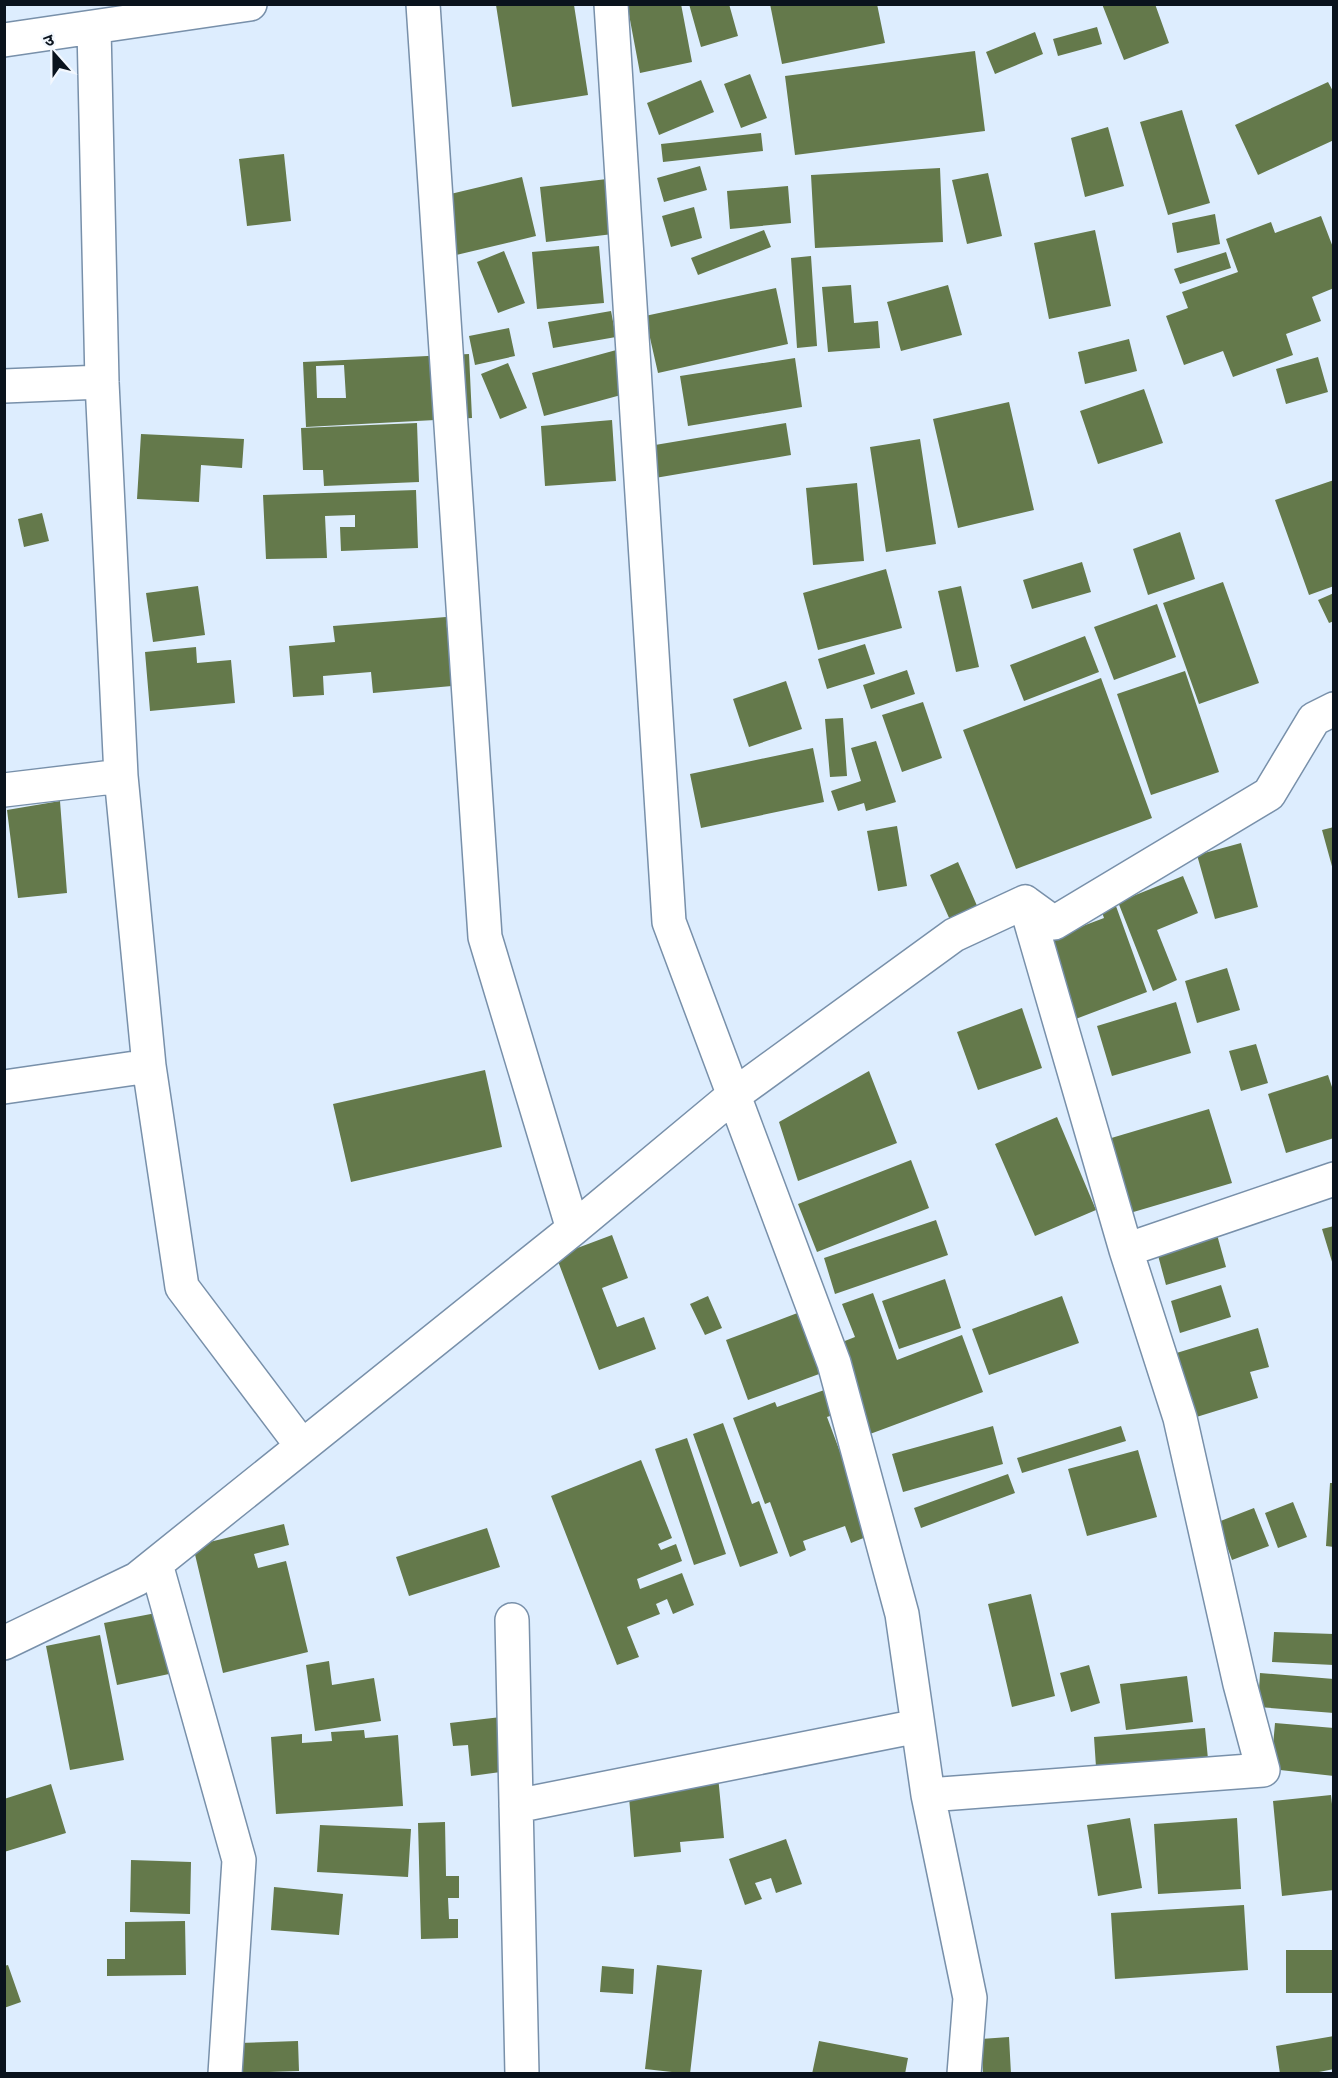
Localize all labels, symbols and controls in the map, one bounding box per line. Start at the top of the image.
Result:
north arrow [24,24,84,84]
text: उ [41,29,58,53]

